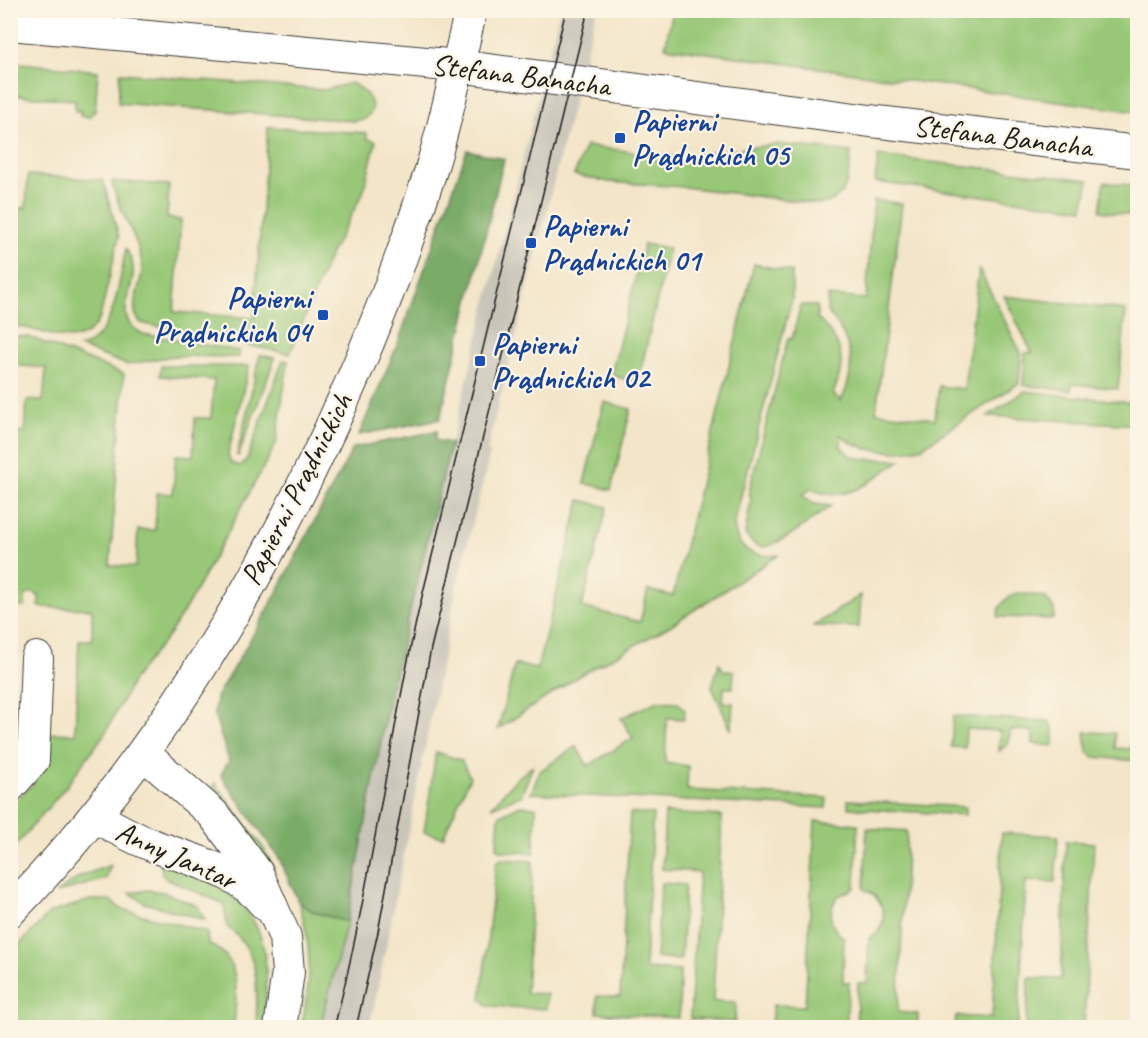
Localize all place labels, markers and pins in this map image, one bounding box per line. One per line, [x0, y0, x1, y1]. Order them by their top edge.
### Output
place label: Papierni Prądnickich 05 [632, 102, 792, 174]
marker: Papierni Prądnickich 05 [613, 131, 627, 145]
place label: Papierni Prądnickich 01 [543, 207, 704, 279]
marker: Papierni Prądnickich 01 [524, 236, 538, 250]
place label: Papierni Prądnickich 04 [154, 279, 315, 351]
marker: Papierni Prądnickich 04 [316, 308, 330, 322]
place label: Papierni Prądnickich 02 [492, 325, 652, 397]
marker: Papierni Prądnickich 02 [473, 354, 487, 368]

